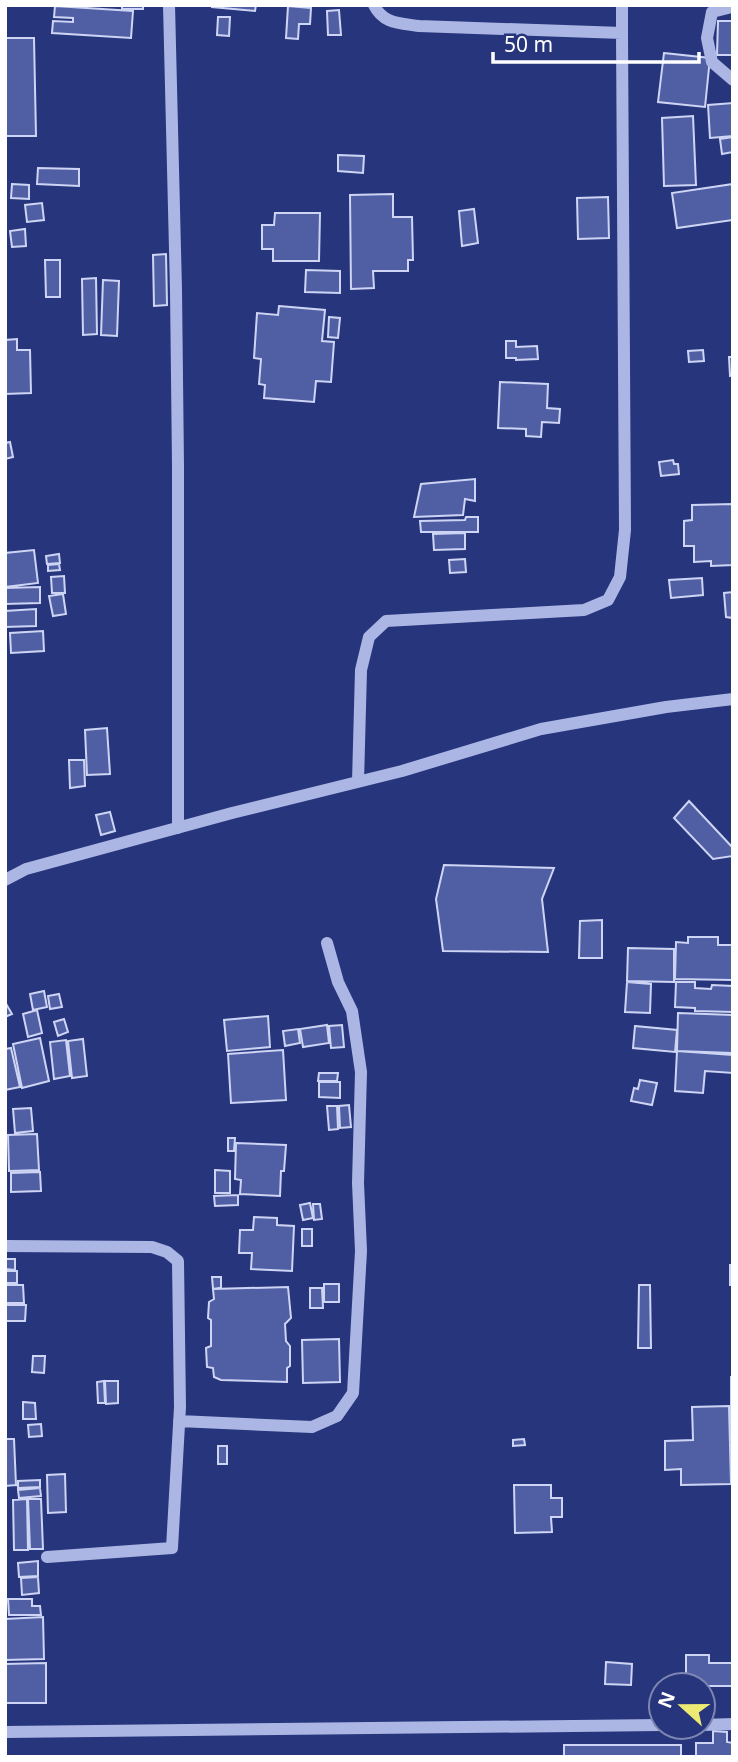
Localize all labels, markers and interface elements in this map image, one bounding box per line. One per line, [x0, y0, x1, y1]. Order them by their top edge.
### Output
scale bar [493, 21, 700, 65]
text: 50 m [504, 30, 553, 58]
north arrow [647, 1671, 717, 1741]
text: N [651, 1688, 681, 1712]

